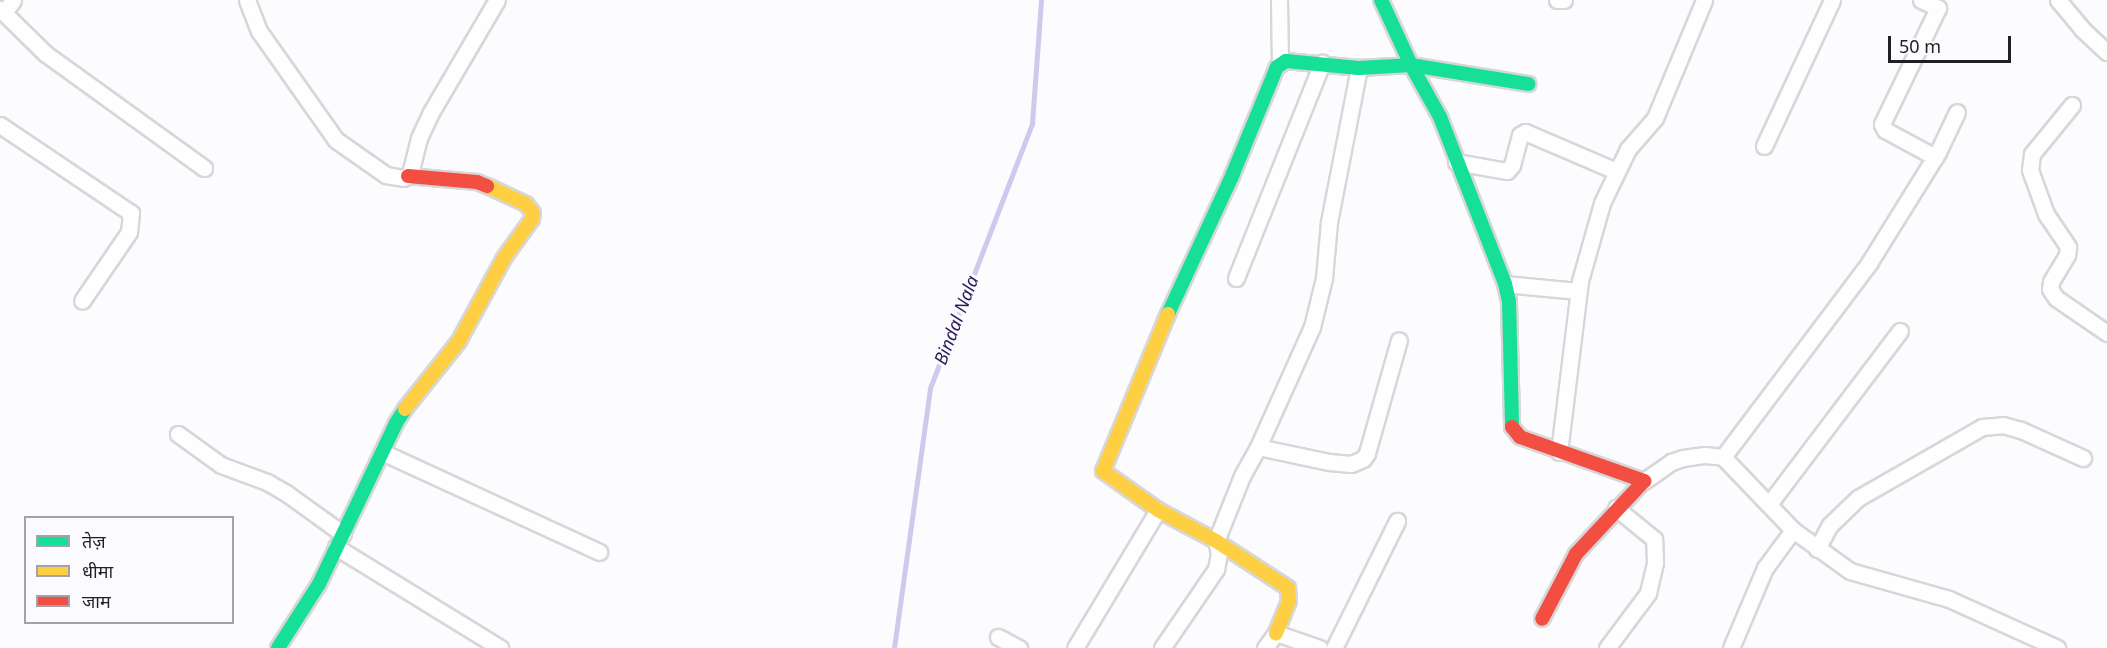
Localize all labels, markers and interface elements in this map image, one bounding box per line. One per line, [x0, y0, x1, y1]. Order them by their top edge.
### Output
scale bar [1891, 24, 2014, 62]
text: 50 m [1899, 34, 1941, 58]
water label: Bindal Nala [929, 272, 983, 368]
legend [24, 516, 234, 624]
text: तेज़ [82, 529, 106, 553]
text: धीमा [82, 559, 113, 583]
text: जाम [82, 589, 111, 613]

